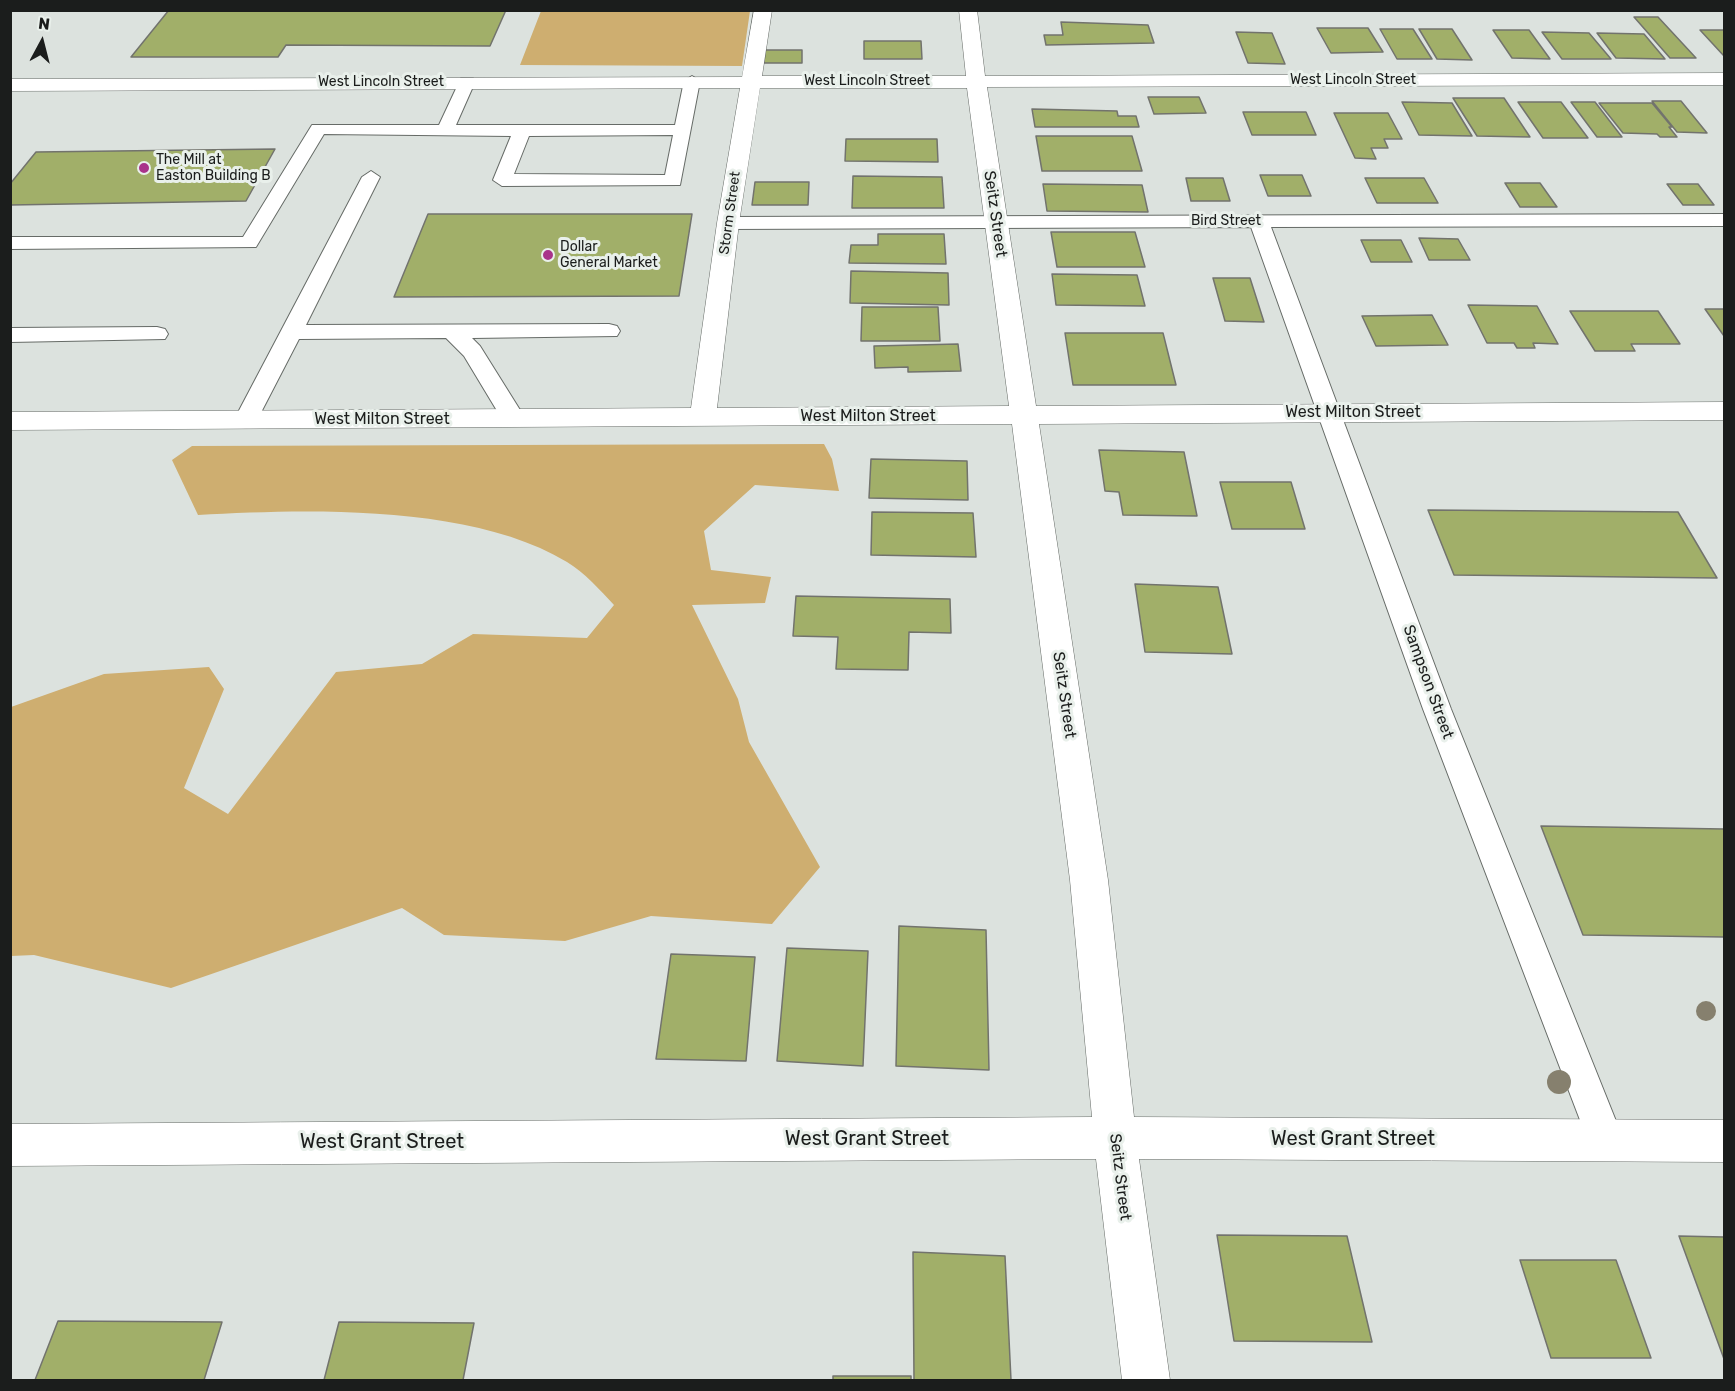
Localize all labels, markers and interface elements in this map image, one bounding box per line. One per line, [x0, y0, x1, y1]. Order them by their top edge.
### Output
north arrow [12, 12, 72, 72]
text: N [37, 14, 51, 34]
street label: West Lincoln Street [1290, 72, 1416, 88]
street label: West Lincoln Street [804, 73, 930, 89]
street label: West Lincoln Street [318, 74, 444, 90]
place label: The Mill at Easton Building B [156, 152, 271, 184]
marker: The Mill at Easton Building B [137, 161, 151, 175]
street label: Seitz Street [979, 169, 1011, 259]
street label: Storm Street [716, 170, 744, 256]
street label: Bird Street [1191, 213, 1261, 229]
place label: Dollar General Market [560, 239, 658, 272]
marker: Dollar General Market [541, 248, 555, 262]
street label: West Milton Street [1285, 402, 1421, 422]
street label: West Milton Street [800, 406, 936, 426]
street label: West Milton Street [314, 409, 450, 429]
street label: Sampson Street [1398, 622, 1458, 742]
street label: Seitz Street [1048, 650, 1080, 740]
street label: West Grant Street [785, 1127, 949, 1151]
street label: West Grant Street [1271, 1127, 1435, 1151]
street label: West Grant Street [300, 1130, 464, 1154]
street label: Seitz Street [1105, 1132, 1135, 1222]

